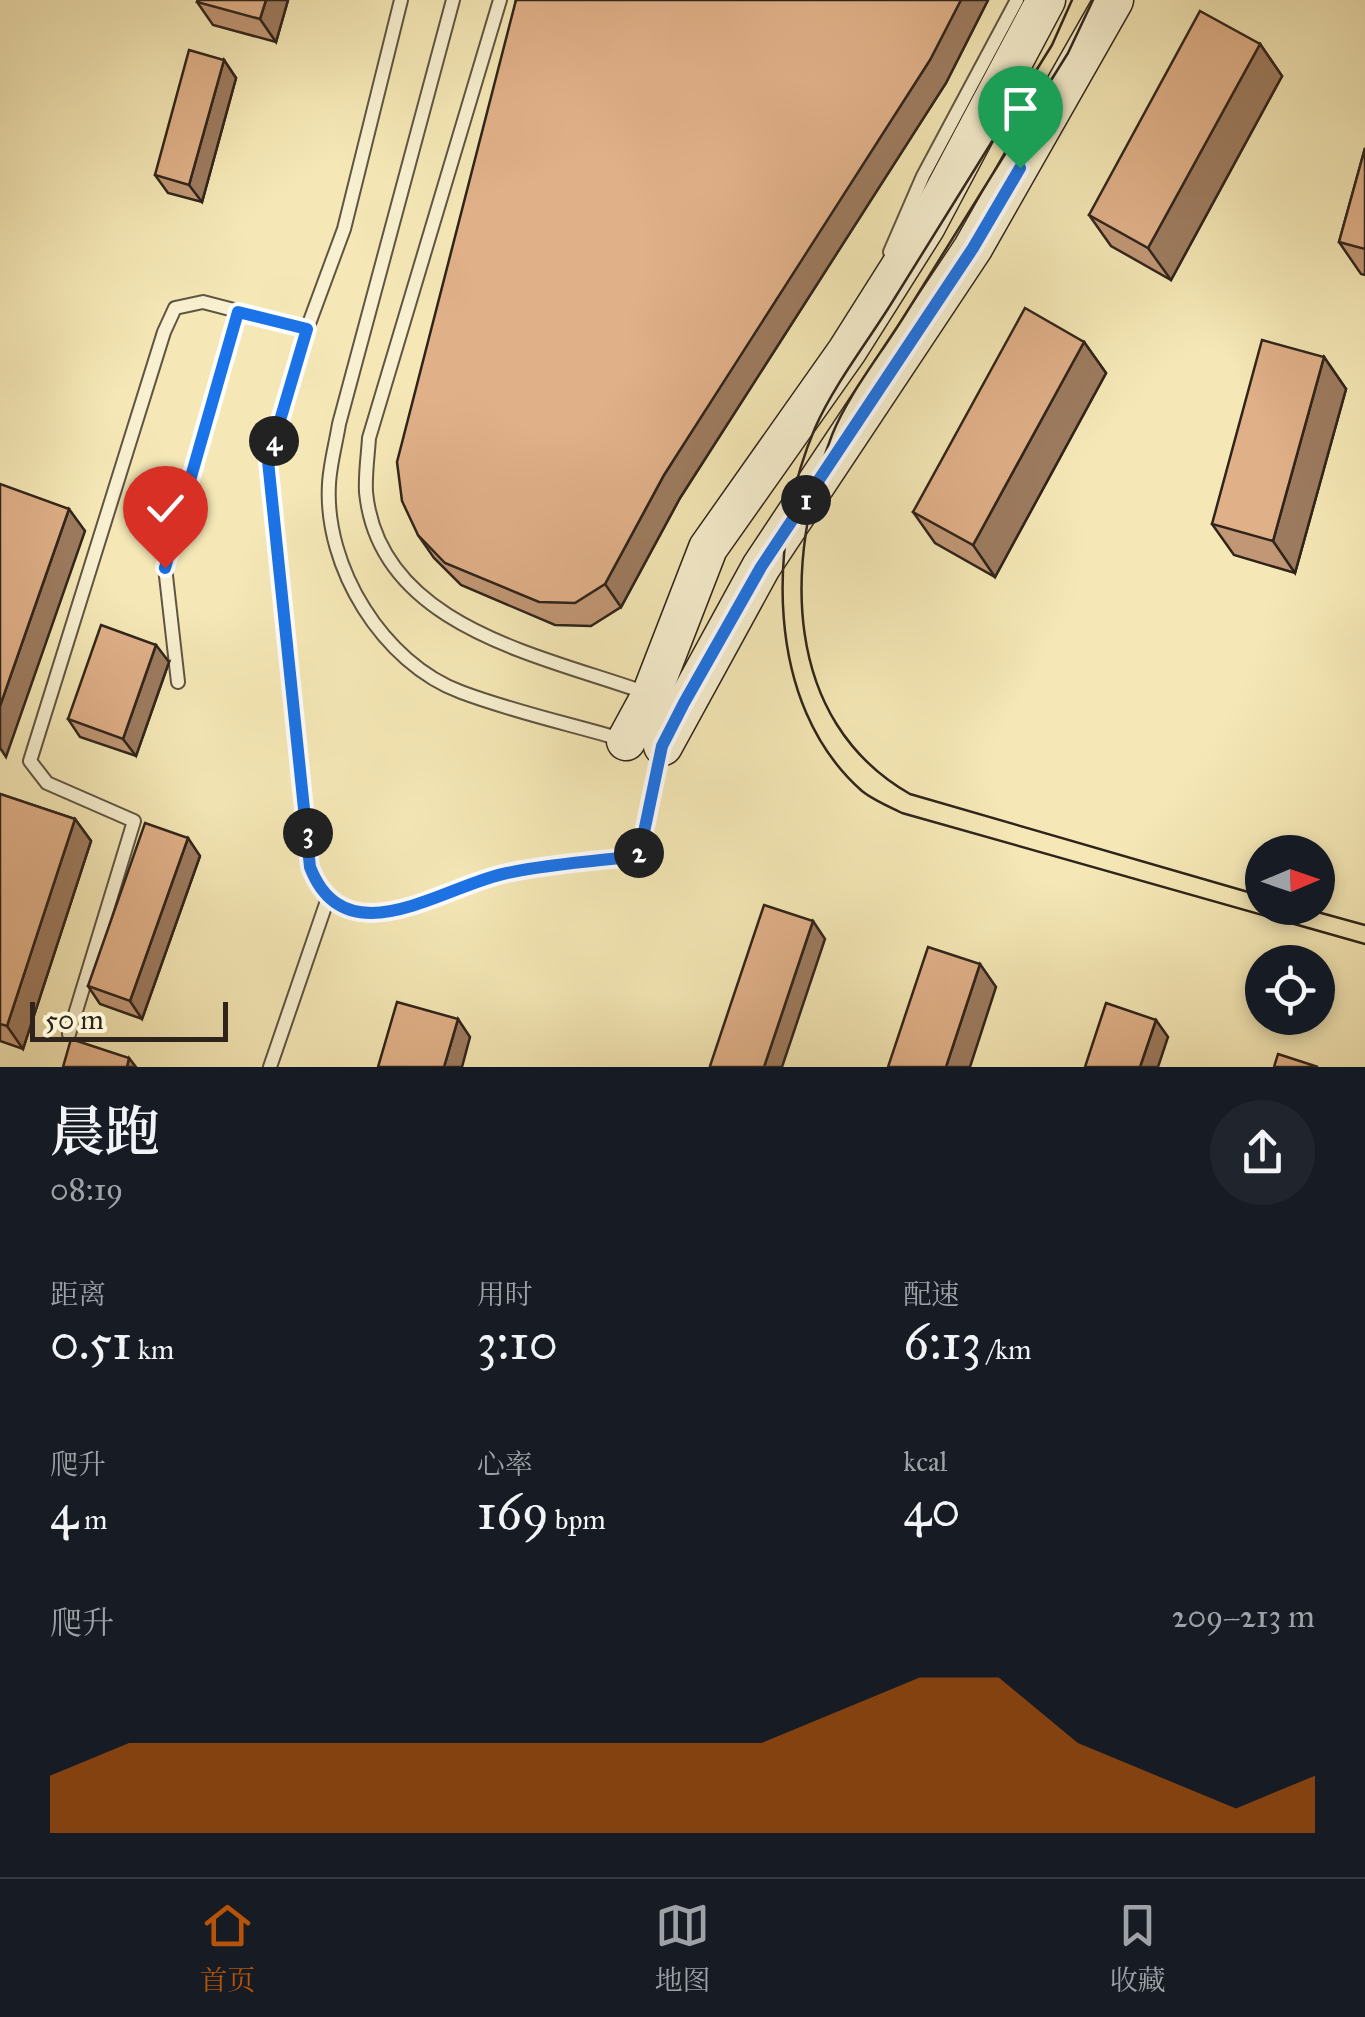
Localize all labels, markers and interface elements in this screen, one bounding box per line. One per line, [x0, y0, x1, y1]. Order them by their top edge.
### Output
pin [978, 66, 1063, 169]
icon: arrive [993, 81, 1048, 136]
pin: 4 [249, 416, 299, 466]
text: 4 [266, 423, 282, 458]
pin [123, 466, 208, 569]
pin: 1 [781, 475, 831, 525]
icon: check [138, 481, 193, 536]
text: 1 [800, 482, 812, 517]
pin: 3 [283, 808, 333, 858]
text: 3 [302, 815, 314, 850]
pin: 2 [614, 828, 664, 878]
text: 2 [632, 835, 646, 870]
north arrow [1245, 835, 1335, 925]
map controls [1245, 835, 1335, 1035]
button: locate [1245, 945, 1335, 1035]
scale bar [30, 997, 228, 1042]
text: 50 m [45, 1002, 104, 1037]
text: 晨跑 [50, 1099, 160, 1166]
button: share [1210, 1100, 1315, 1205]
text: 08:19 [50, 1170, 123, 1209]
text: 距离 [50, 1277, 106, 1312]
text: 用时 [477, 1277, 533, 1312]
text: 配速 [903, 1277, 959, 1312]
text: 0.51 [50, 1312, 132, 1373]
text: 3:10 [477, 1312, 558, 1373]
text: 6:13 [903, 1312, 981, 1373]
text: km [132, 1332, 174, 1367]
text: /km [981, 1332, 1031, 1367]
text: kcal [903, 1444, 947, 1479]
text: 爬升 [50, 1447, 106, 1482]
text: 心率 [477, 1447, 533, 1482]
text: 40 [903, 1479, 960, 1540]
text: 4 [50, 1482, 78, 1543]
text: 169 [477, 1482, 549, 1543]
text: m [78, 1502, 107, 1537]
text: bpm [549, 1502, 606, 1537]
text: 209–213 m [1172, 1597, 1315, 1636]
text: 爬升 [50, 1604, 114, 1643]
tab: 首页 [199, 1898, 256, 1998]
tab: 地图 [654, 1898, 711, 1998]
tab: 收藏 [1109, 1898, 1166, 1998]

